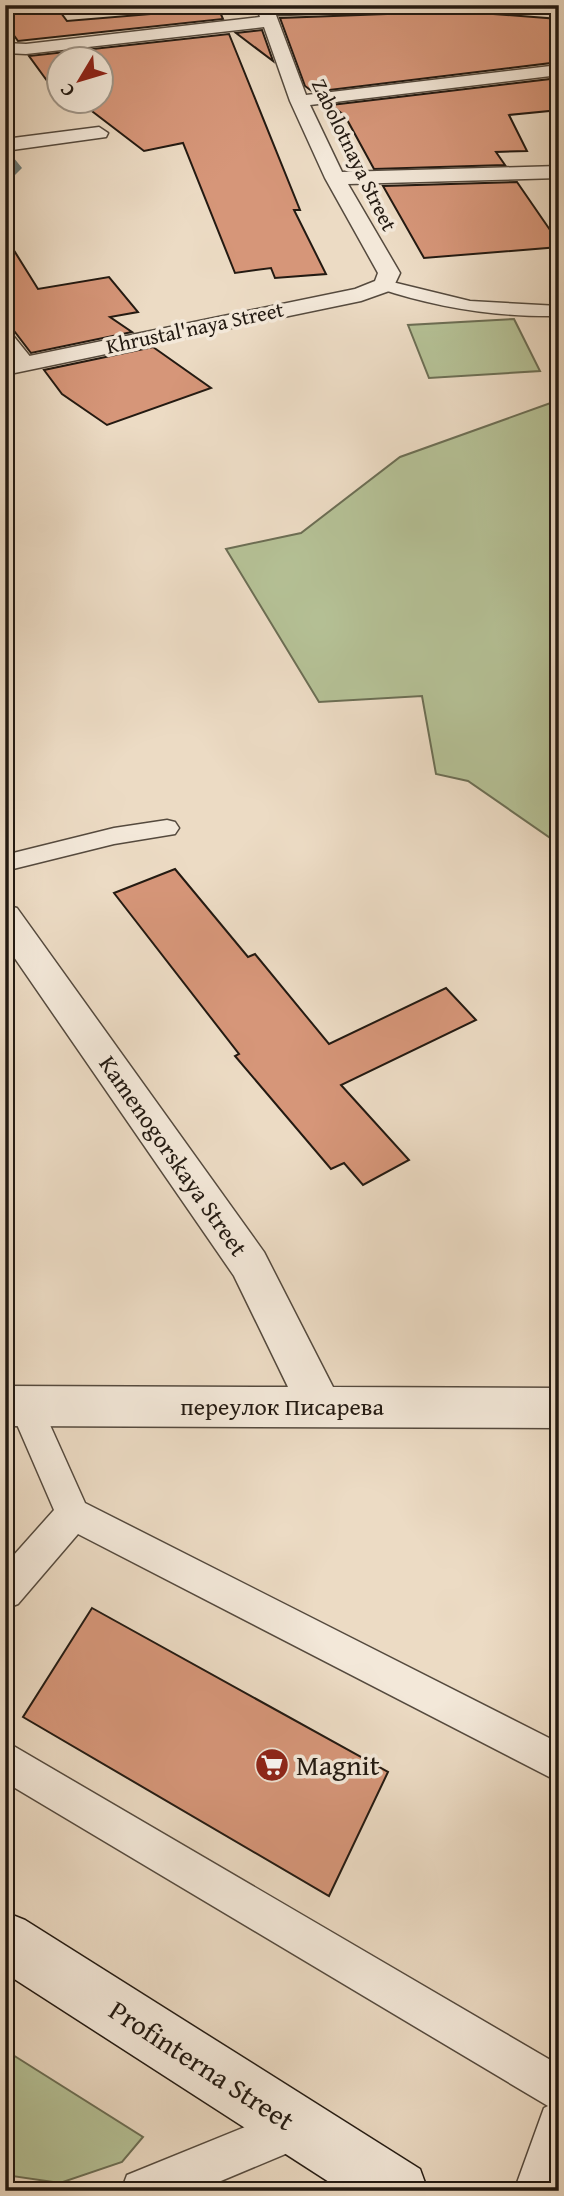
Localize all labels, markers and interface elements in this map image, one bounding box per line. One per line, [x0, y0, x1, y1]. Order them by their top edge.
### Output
north arrow [46, 46, 116, 116]
street label: Zabolotnaya Street [304, 73, 405, 237]
text: С [52, 77, 81, 103]
street label: Khrustal'naya Street [103, 293, 287, 361]
street label: Kamenogorskaya Street [91, 1048, 256, 1264]
street label: переулок Писарева [180, 1389, 384, 1424]
place label: Magnit [296, 1744, 380, 1785]
supermarket icon: Magnit [253, 1746, 291, 1784]
street label: Profinterna Street [102, 1989, 303, 2140]

